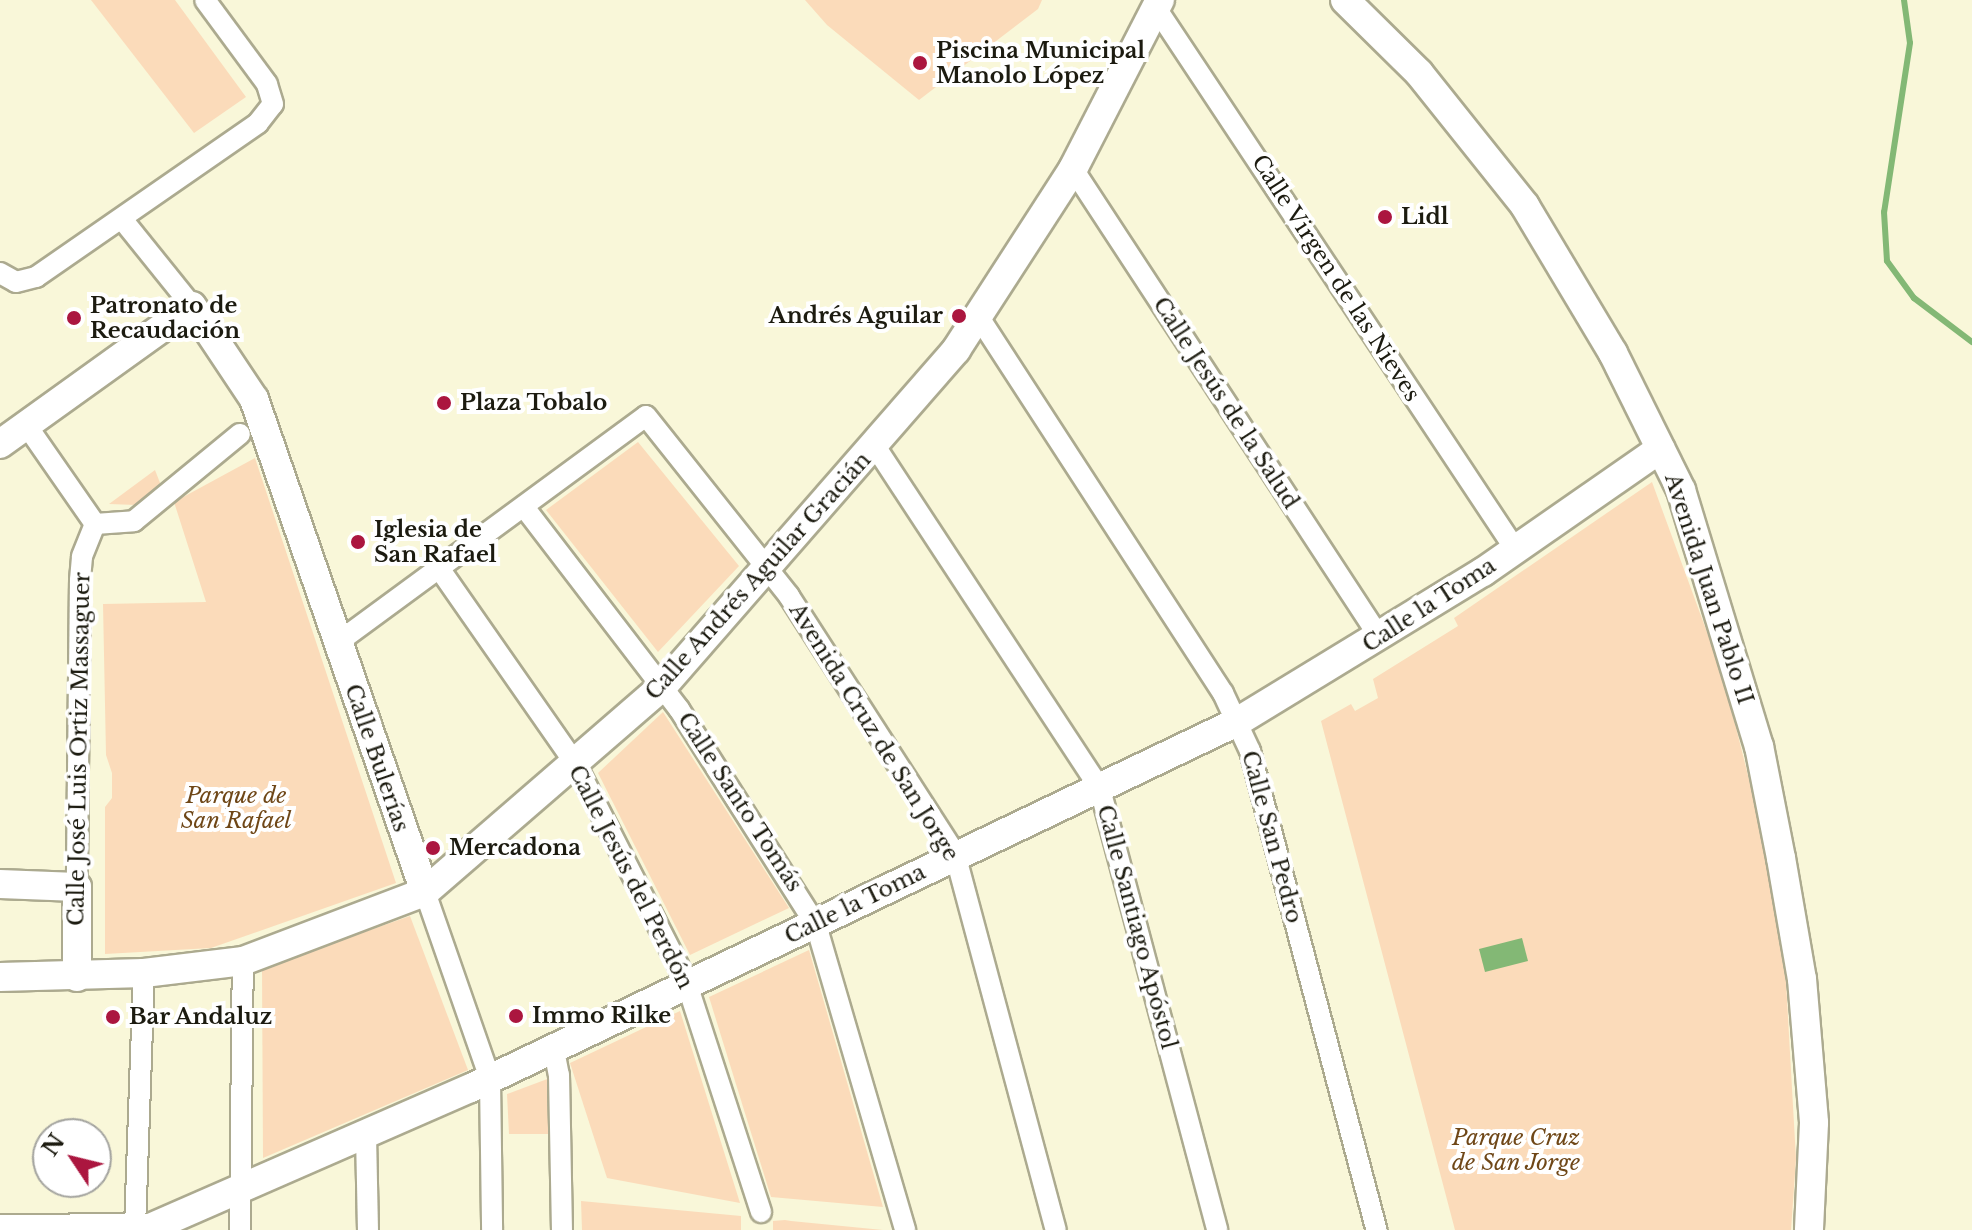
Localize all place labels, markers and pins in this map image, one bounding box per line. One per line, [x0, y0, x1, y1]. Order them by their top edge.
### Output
place label: Piscina Municipal Manolo López [936, 37, 1145, 88]
marker: Piscina Municipal Manolo López [911, 54, 929, 72]
place label: Lidl [1401, 204, 1449, 230]
marker: Lidl [1376, 208, 1394, 226]
place label: Patronato de Recaudación [90, 292, 240, 344]
place label: Andrés Aguilar [768, 303, 943, 329]
marker: Andrés Aguilar [950, 307, 968, 325]
marker: Patronato de Recaudación [65, 309, 83, 327]
place label: Plaza Tobalo [460, 390, 608, 416]
marker: Plaza Tobalo [435, 394, 453, 412]
place label: Iglesia de San Rafael [374, 516, 497, 568]
marker: Iglesia de San Rafael [349, 533, 367, 551]
place label: Mercadona [449, 835, 581, 861]
marker: Mercadona [424, 839, 442, 857]
place label: Immo Rilke [532, 1003, 671, 1029]
place label: Bar Andaluz [129, 1004, 274, 1030]
marker: Immo Rilke [507, 1007, 525, 1025]
marker: Bar Andaluz [104, 1008, 122, 1026]

